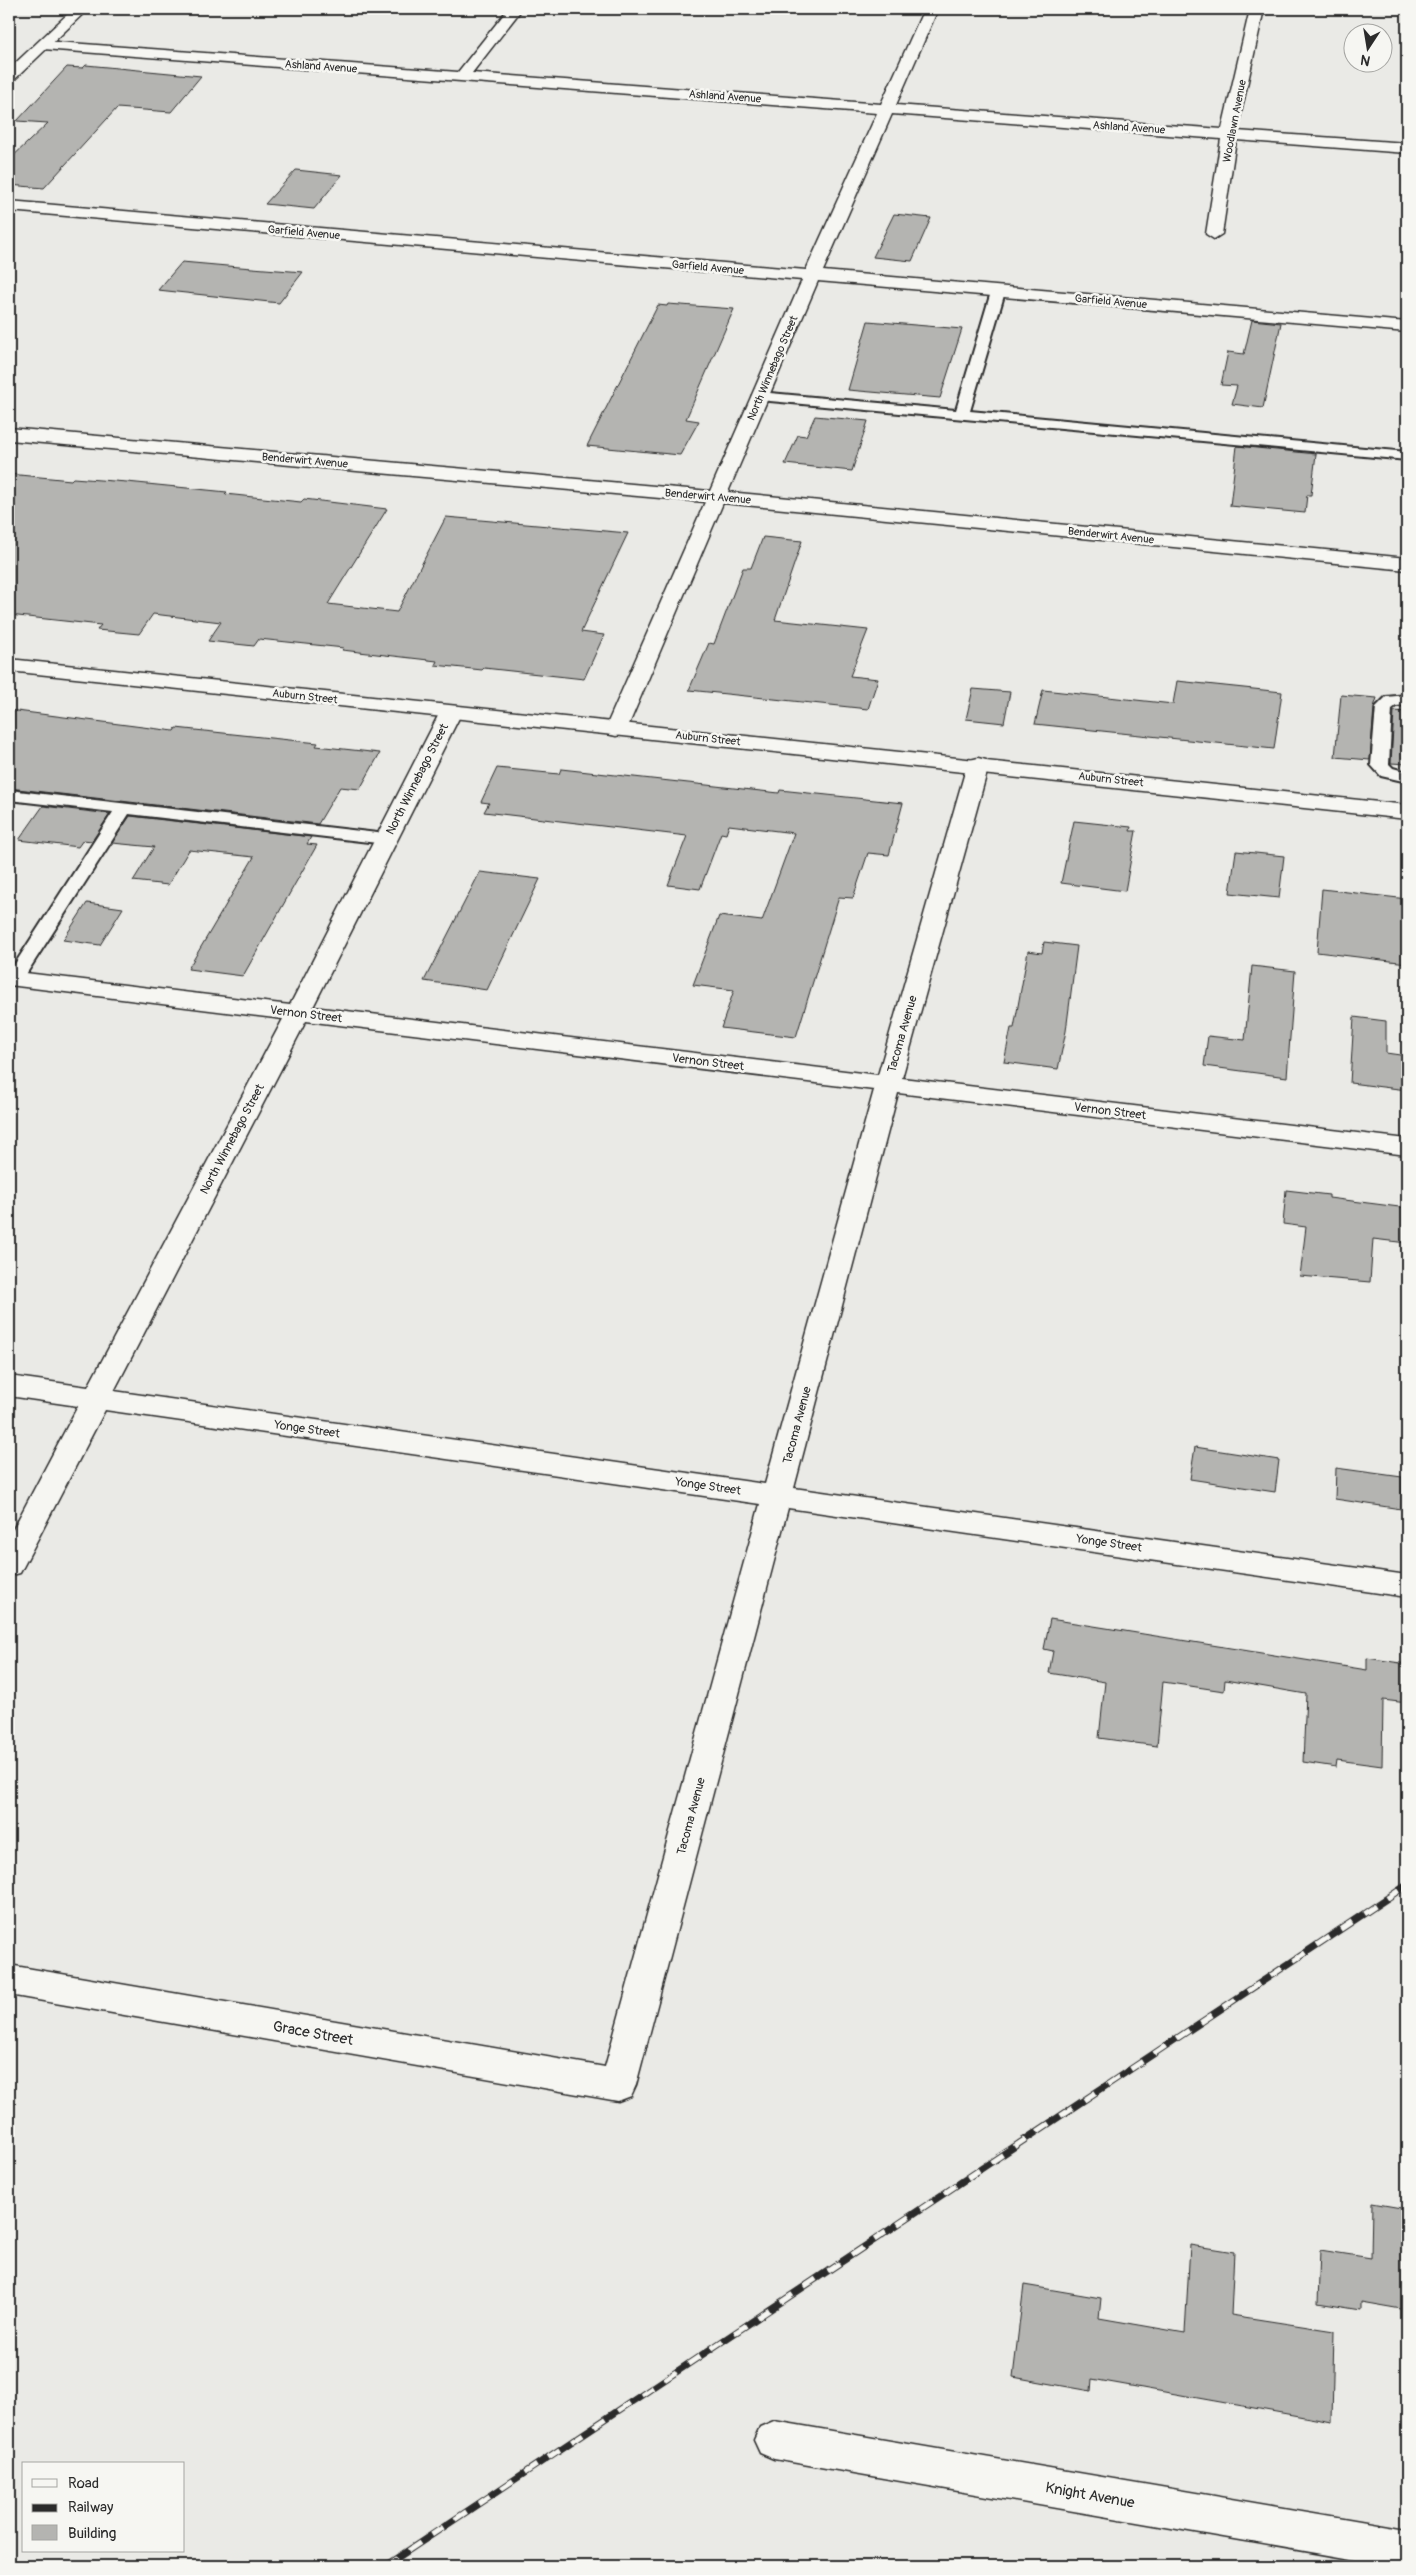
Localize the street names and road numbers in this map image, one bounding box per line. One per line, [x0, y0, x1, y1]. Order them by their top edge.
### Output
street label: Ashland Avenue [284, 57, 358, 76]
street label: Woodlawn Avenue [1220, 78, 1249, 164]
street label: Ashland Avenue [688, 87, 762, 106]
street label: Ashland Avenue [1092, 118, 1166, 137]
street label: Garfield Avenue [267, 223, 341, 242]
street label: Garfield Avenue [671, 258, 745, 277]
street label: Garfield Avenue [1074, 292, 1148, 311]
street label: North Winnebago Street [744, 313, 801, 423]
street label: Benderwirt Avenue [261, 450, 349, 471]
street label: Benderwirt Avenue [664, 486, 752, 507]
street label: Benderwirt Avenue [1067, 525, 1155, 547]
street label: Auburn Street [272, 687, 339, 706]
street label: North Winnebago Street [383, 721, 452, 837]
street label: Auburn Street [675, 729, 742, 748]
street label: Auburn Street [1078, 770, 1145, 789]
street label: Tacoma Avenue [884, 994, 921, 1074]
street label: Vernon Street [269, 1003, 343, 1026]
street label: Vernon Street [671, 1051, 745, 1074]
street label: North Winnebago Street [197, 1081, 268, 1197]
street label: Vernon Street [1073, 1100, 1147, 1123]
street label: Tacoma Avenue [780, 1385, 815, 1465]
street label: Yonge Street [272, 1417, 341, 1442]
street label: Yonge Street [673, 1474, 742, 1499]
street label: Yonge Street [1074, 1531, 1143, 1556]
street label: Tacoma Avenue [674, 1776, 709, 1856]
street label: Grace Street [271, 2017, 355, 2050]
street label: Knight Avenue [1044, 2478, 1137, 2513]

